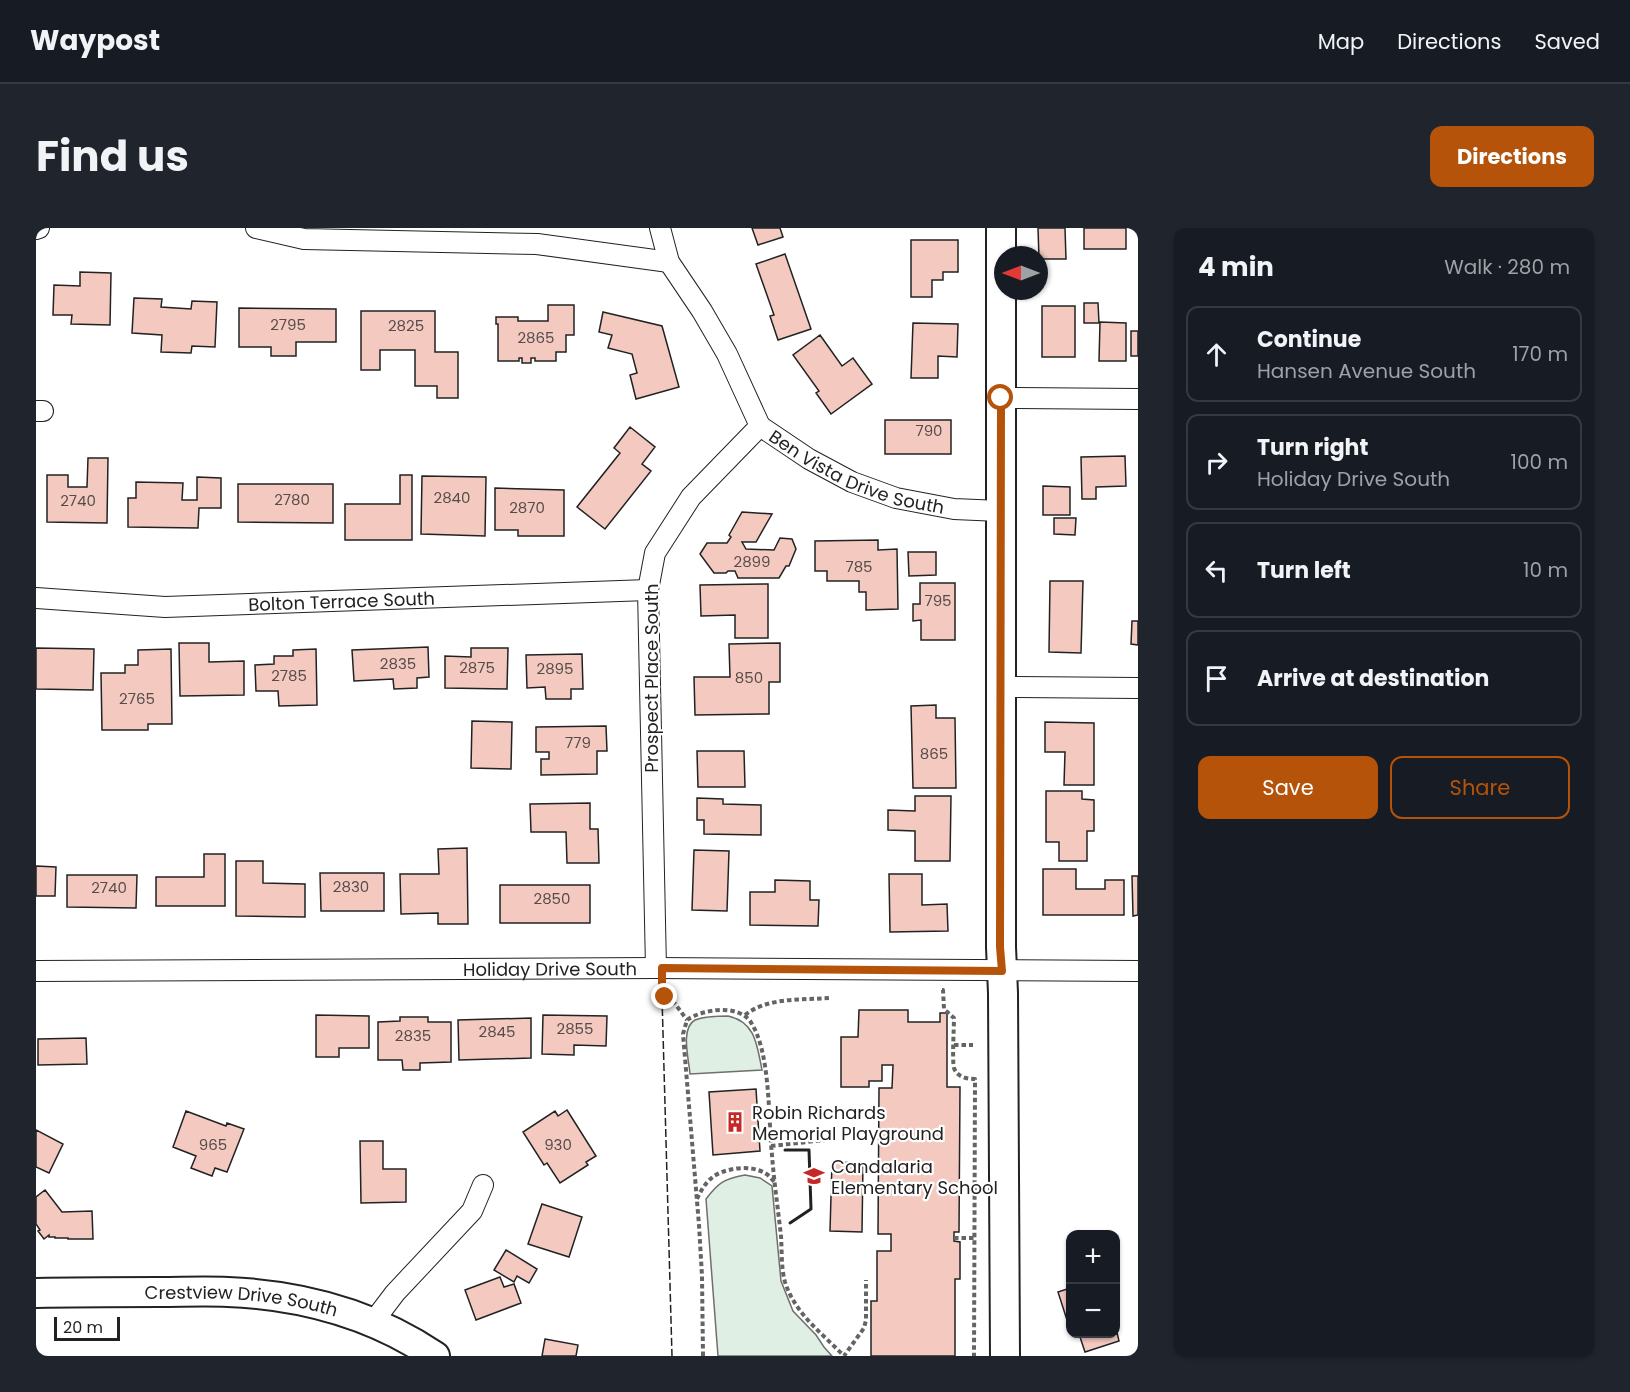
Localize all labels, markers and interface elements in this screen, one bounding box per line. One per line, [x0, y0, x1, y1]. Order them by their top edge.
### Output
text: Waypost [30, 21, 160, 60]
text: Map [1318, 27, 1364, 56]
text: Directions [1397, 27, 1501, 56]
text: Saved [1534, 27, 1600, 56]
button: Directions [1430, 126, 1594, 187]
text: Find us [36, 127, 189, 186]
north arrow [994, 246, 1048, 300]
text: 4 min [1198, 249, 1274, 285]
text: Walk · 280 m [1444, 253, 1570, 281]
house number: 2795 [270, 314, 306, 335]
house number: 2825 [388, 315, 424, 336]
text: Continue [1257, 324, 1361, 355]
house number: 2865 [517, 327, 555, 348]
icon: ahead [1200, 338, 1233, 371]
text: 170 m [1512, 340, 1568, 368]
text: Hansen Avenue South [1257, 357, 1476, 385]
route start [987, 384, 1013, 410]
house number: 790 [915, 420, 943, 441]
street label: Ben Vista Drive South [765, 423, 947, 519]
text: Turn right [1257, 432, 1368, 463]
icon: right [1200, 446, 1233, 479]
text: 100 m [1511, 448, 1568, 476]
text: Holiday Drive South [1257, 465, 1450, 493]
house number: 2840 [434, 487, 470, 508]
house number: 2780 [274, 489, 310, 510]
house number: 2740 [60, 490, 96, 511]
house number: 2870 [509, 497, 545, 518]
house number: 2899 [734, 551, 771, 572]
icon: left [1200, 554, 1233, 587]
text: Turn left [1257, 555, 1351, 586]
house number: 785 [845, 556, 873, 577]
text: 10 m [1523, 556, 1568, 584]
street label: Prospect Place South [639, 583, 664, 773]
street label: Bolton Terrace South [248, 585, 435, 617]
house number: 795 [924, 590, 952, 611]
house number: 2835 [380, 653, 416, 674]
house number: 2875 [459, 657, 495, 678]
house number: 2895 [537, 658, 573, 679]
icon: arrive [1200, 662, 1233, 695]
text: Arrive at destination [1257, 663, 1489, 694]
house number: 2785 [271, 665, 307, 686]
house number: 850 [735, 667, 763, 688]
house number: 2765 [119, 688, 155, 709]
house number: 779 [565, 732, 591, 753]
house number: 865 [920, 743, 948, 764]
button: Save [1198, 756, 1378, 819]
button: Share [1390, 756, 1570, 819]
house number: 2830 [333, 876, 369, 897]
house number: 2740 [91, 877, 127, 898]
house number: 2850 [534, 888, 570, 909]
street label: Holiday Drive South [463, 956, 637, 981]
route end [651, 983, 677, 1009]
house number: 2855 [557, 1018, 593, 1039]
house number: 2845 [479, 1021, 515, 1042]
house number: 2835 [395, 1025, 431, 1046]
place label: Robin Richards Memorial Playground [752, 1100, 944, 1146]
building icon: Robin Richards Memorial Playground [723, 1110, 747, 1134]
house number: 965 [199, 1134, 227, 1155]
house number: 930 [544, 1134, 572, 1155]
place label: Candalaria Elementary School [831, 1154, 998, 1200]
school or university icon: Candalaria Elementary School [802, 1164, 826, 1188]
map controls [1066, 1230, 1120, 1338]
button: + [1066, 1230, 1120, 1284]
street label: Crestview Drive South [145, 1279, 341, 1322]
button: − [1066, 1284, 1120, 1338]
scale bar [54, 1314, 120, 1342]
text: 20 m [63, 1316, 103, 1339]

